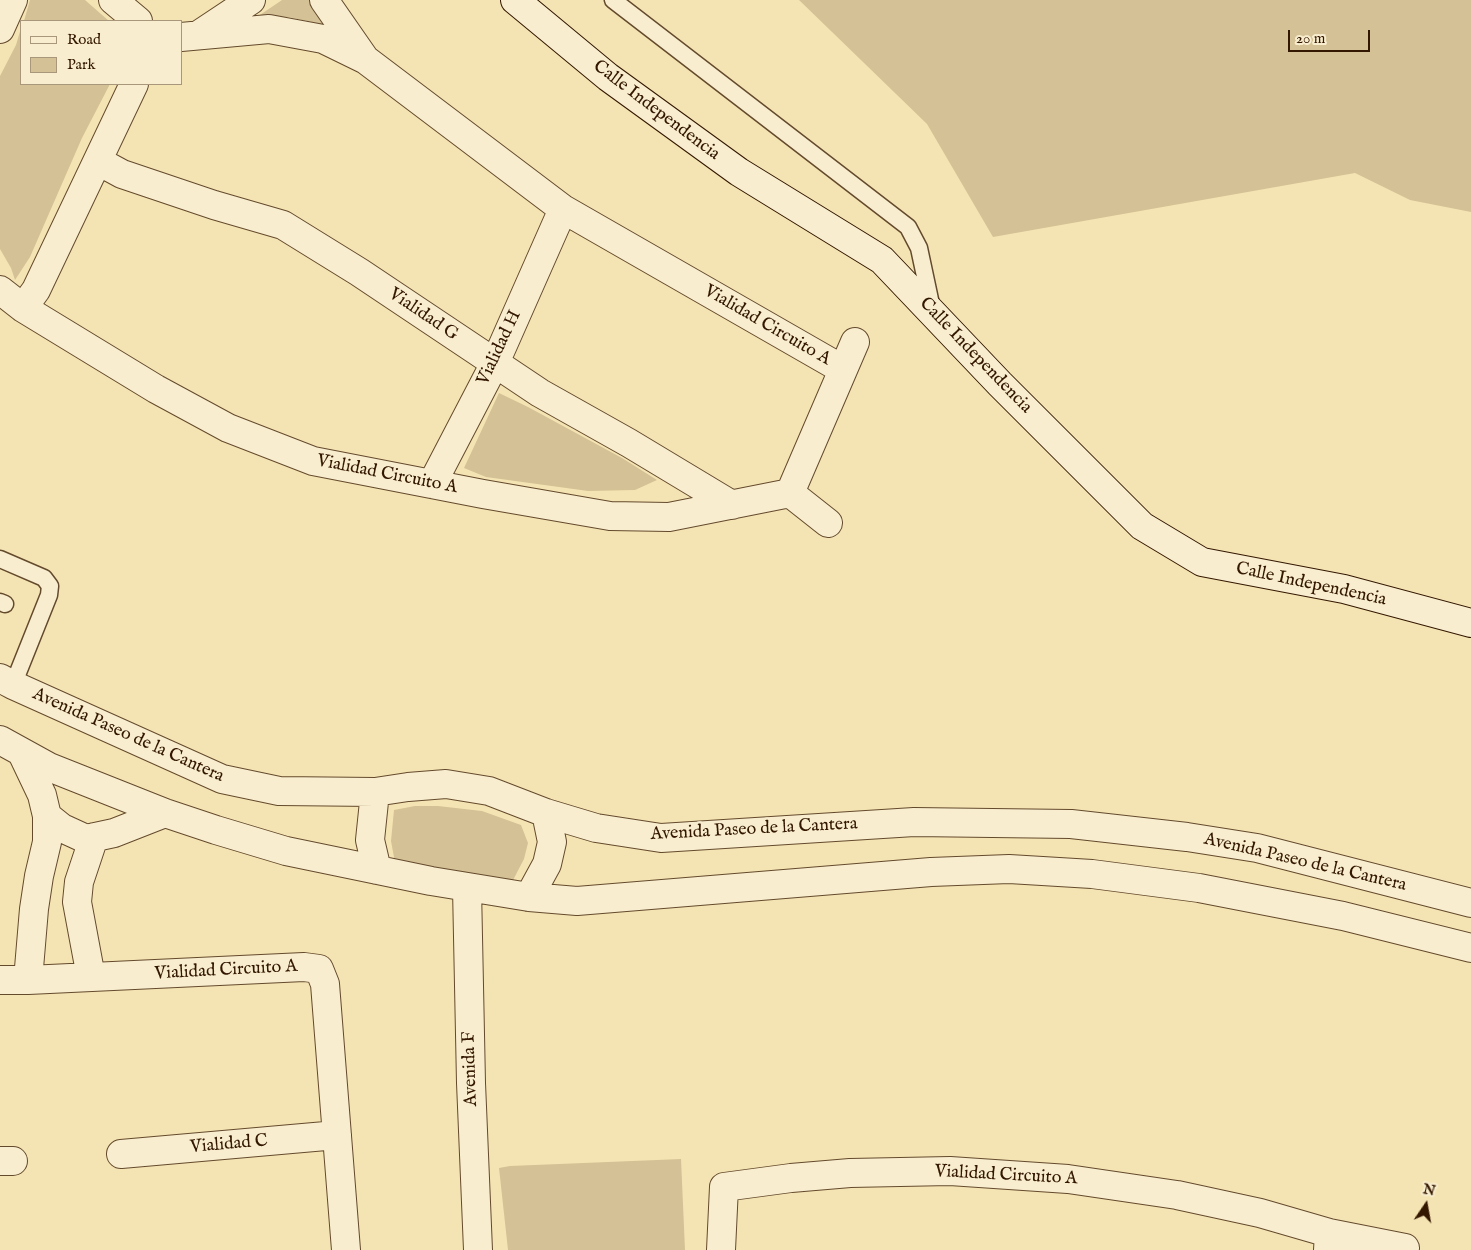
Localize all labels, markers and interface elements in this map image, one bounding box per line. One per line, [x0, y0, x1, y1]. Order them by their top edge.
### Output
legend [20, 20, 182, 85]
scale bar [1291, 20, 1374, 52]
text: 20 m [1296, 29, 1325, 48]
text: Road [67, 30, 101, 49]
text: Park [67, 55, 96, 74]
street label: Calle Independencia [588, 56, 724, 166]
street label: Vialidad Circuito A [700, 281, 834, 371]
street label: Vialidad G [384, 284, 462, 346]
street label: Calle Independencia [914, 293, 1036, 419]
street label: Vialidad H [473, 307, 527, 389]
street label: Vialidad Circuito A [315, 451, 459, 499]
street label: Calle Independencia [1234, 559, 1388, 611]
street label: Avenida Paseo de la Cantera [29, 684, 227, 788]
street label: Avenida Paseo de la Cantera [650, 814, 858, 846]
street label: Avenida Paseo de la Cantera [1202, 829, 1408, 897]
street label: Vialidad Circuito A [154, 956, 298, 986]
street label: Avenida F [459, 1031, 483, 1107]
street label: Vialidad C [189, 1131, 269, 1159]
street label: Vialidad Circuito A [934, 1161, 1078, 1191]
north arrow [1401, 1180, 1451, 1230]
text: N [1421, 1180, 1437, 1200]

